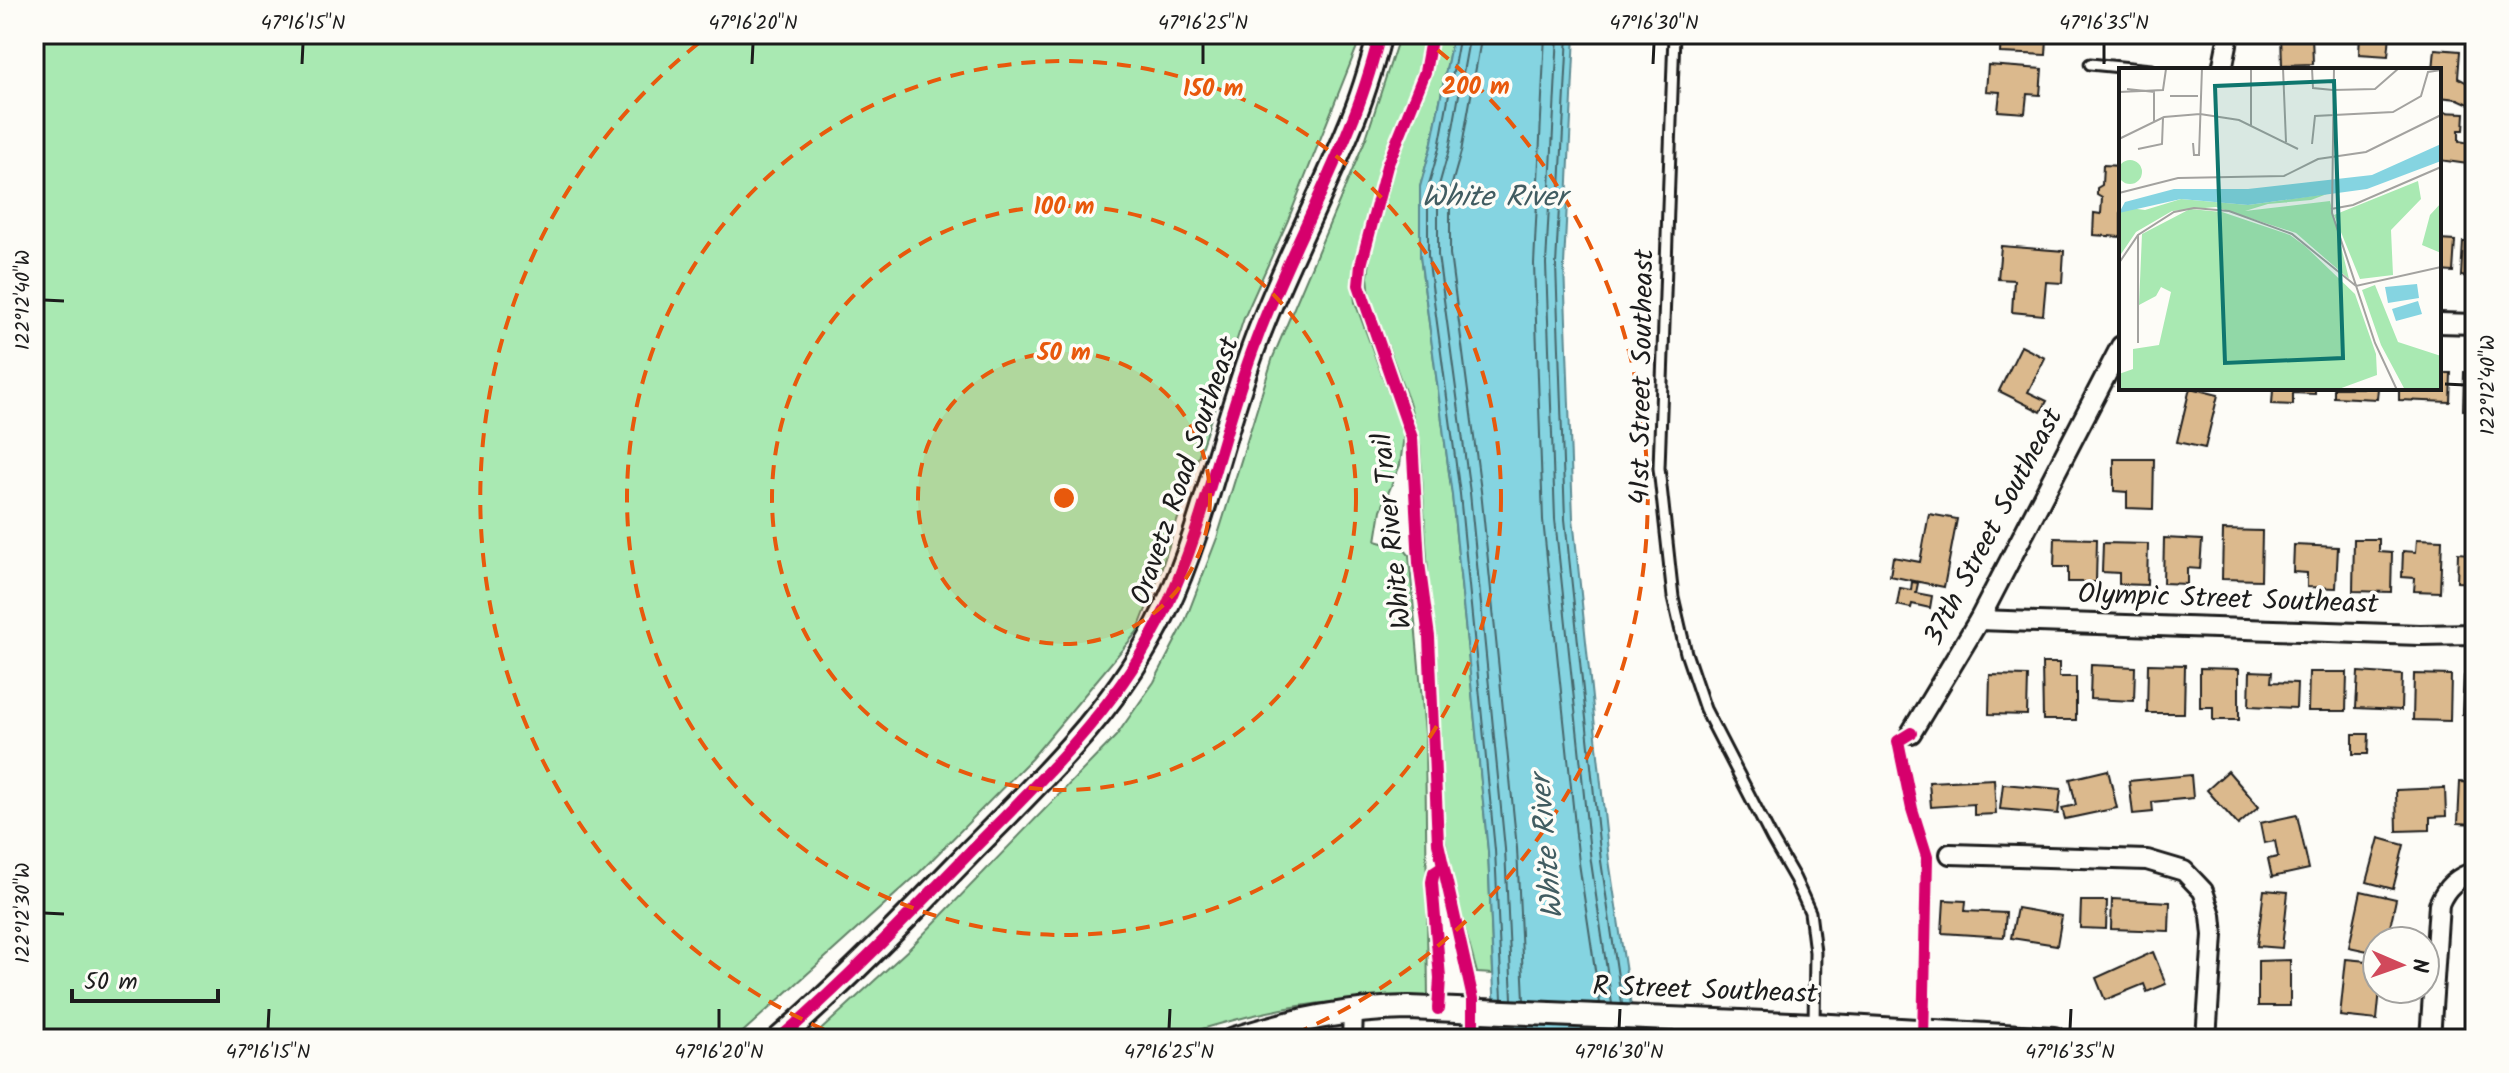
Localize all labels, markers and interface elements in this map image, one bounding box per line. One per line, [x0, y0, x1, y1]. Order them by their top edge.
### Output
text: 47°16'15"N [261, 8, 345, 40]
text: 47°16'20"N [708, 8, 798, 40]
text: 47°16'25"N [1158, 8, 1248, 40]
text: 47°16'30"N [1610, 8, 1698, 40]
text: 47°16'35"N [2059, 8, 2149, 40]
text: 200 m [1442, 68, 1510, 107]
inset map [2119, 68, 2441, 390]
text: 150 m [1183, 70, 1243, 109]
water label: White River [1422, 174, 1572, 222]
text: 100 m [1034, 188, 1094, 227]
street label: 41st Street Southeast [1618, 248, 1668, 505]
text: 122°12'40"W [8, 250, 40, 350]
street label: Oravetz Road Southeast [1119, 330, 1253, 611]
text: 50 m [1036, 334, 1091, 373]
text: 122°12'40"W [2473, 335, 2505, 435]
street label: 37th Street Southeast [1912, 399, 2076, 654]
street label: White River Trail [1360, 431, 1426, 631]
centre of rings [1050, 484, 1078, 512]
street label: Olympic Street Southeast [2077, 572, 2380, 628]
water label: White River [1517, 767, 1578, 921]
text: 122°12'30"W [8, 863, 40, 963]
north arrow [2361, 925, 2441, 1005]
scale bar [72, 953, 218, 1003]
text: N [2401, 958, 2436, 973]
text: 50 m [84, 963, 138, 1002]
street label: R Street Southeast [1592, 965, 1819, 1017]
text: 47°16'15"N [226, 1037, 310, 1069]
text: 47°16'20"N [674, 1037, 764, 1069]
text: 47°16'25"N [1124, 1037, 1214, 1069]
text: 47°16'30"N [1575, 1037, 1663, 1069]
text: 47°16'35"N [2025, 1037, 2115, 1069]

